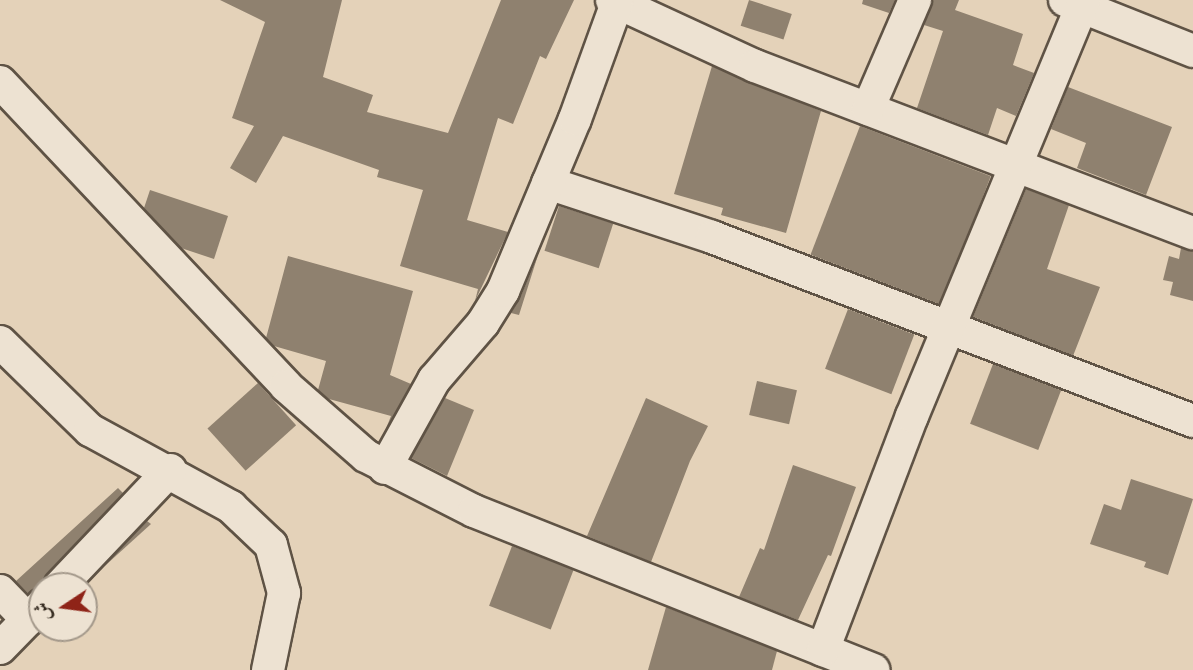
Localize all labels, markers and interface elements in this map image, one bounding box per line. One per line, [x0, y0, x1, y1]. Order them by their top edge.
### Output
north arrow [28, 572, 98, 642]
text: ش [29, 599, 59, 624]

